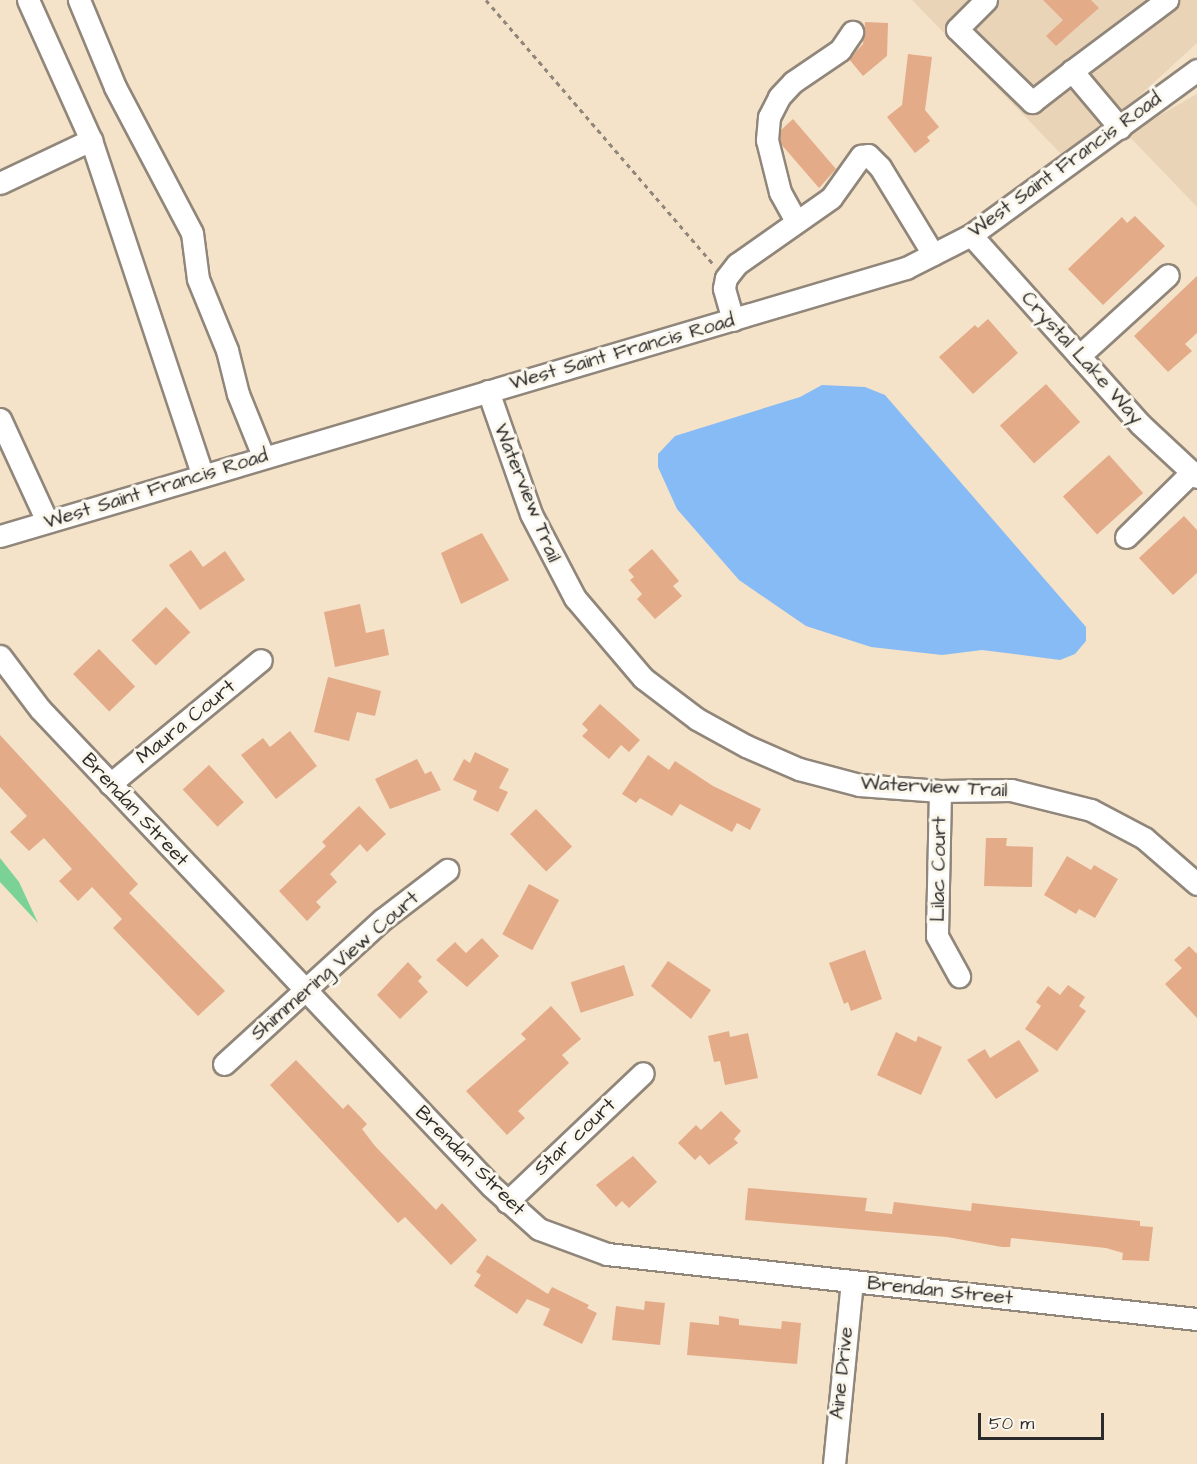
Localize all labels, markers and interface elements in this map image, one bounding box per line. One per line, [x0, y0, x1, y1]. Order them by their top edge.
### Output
street label: West Saint Francis Road [964, 87, 1166, 243]
street label: Crystal Lake Way [1016, 287, 1148, 429]
street label: West Saint Francis Road [507, 308, 737, 396]
street label: Waterview Trail [488, 420, 566, 566]
street label: West Saint Francis Road [41, 444, 271, 534]
street label: Maura Court [132, 675, 240, 769]
street label: Brendan Street [76, 748, 194, 872]
street label: Waterview Trail [860, 771, 1008, 803]
street label: Lilac Court [926, 816, 952, 922]
street label: Shimmering View Court [246, 886, 424, 1046]
street label: Star court [529, 1093, 621, 1181]
street label: Brendan Street [410, 1101, 530, 1221]
street label: Brendan Street [866, 1271, 1014, 1311]
street label: Aine Drive [825, 1326, 859, 1420]
scale bar [981, 1401, 1107, 1439]
text: 50 m [989, 1411, 1034, 1436]

